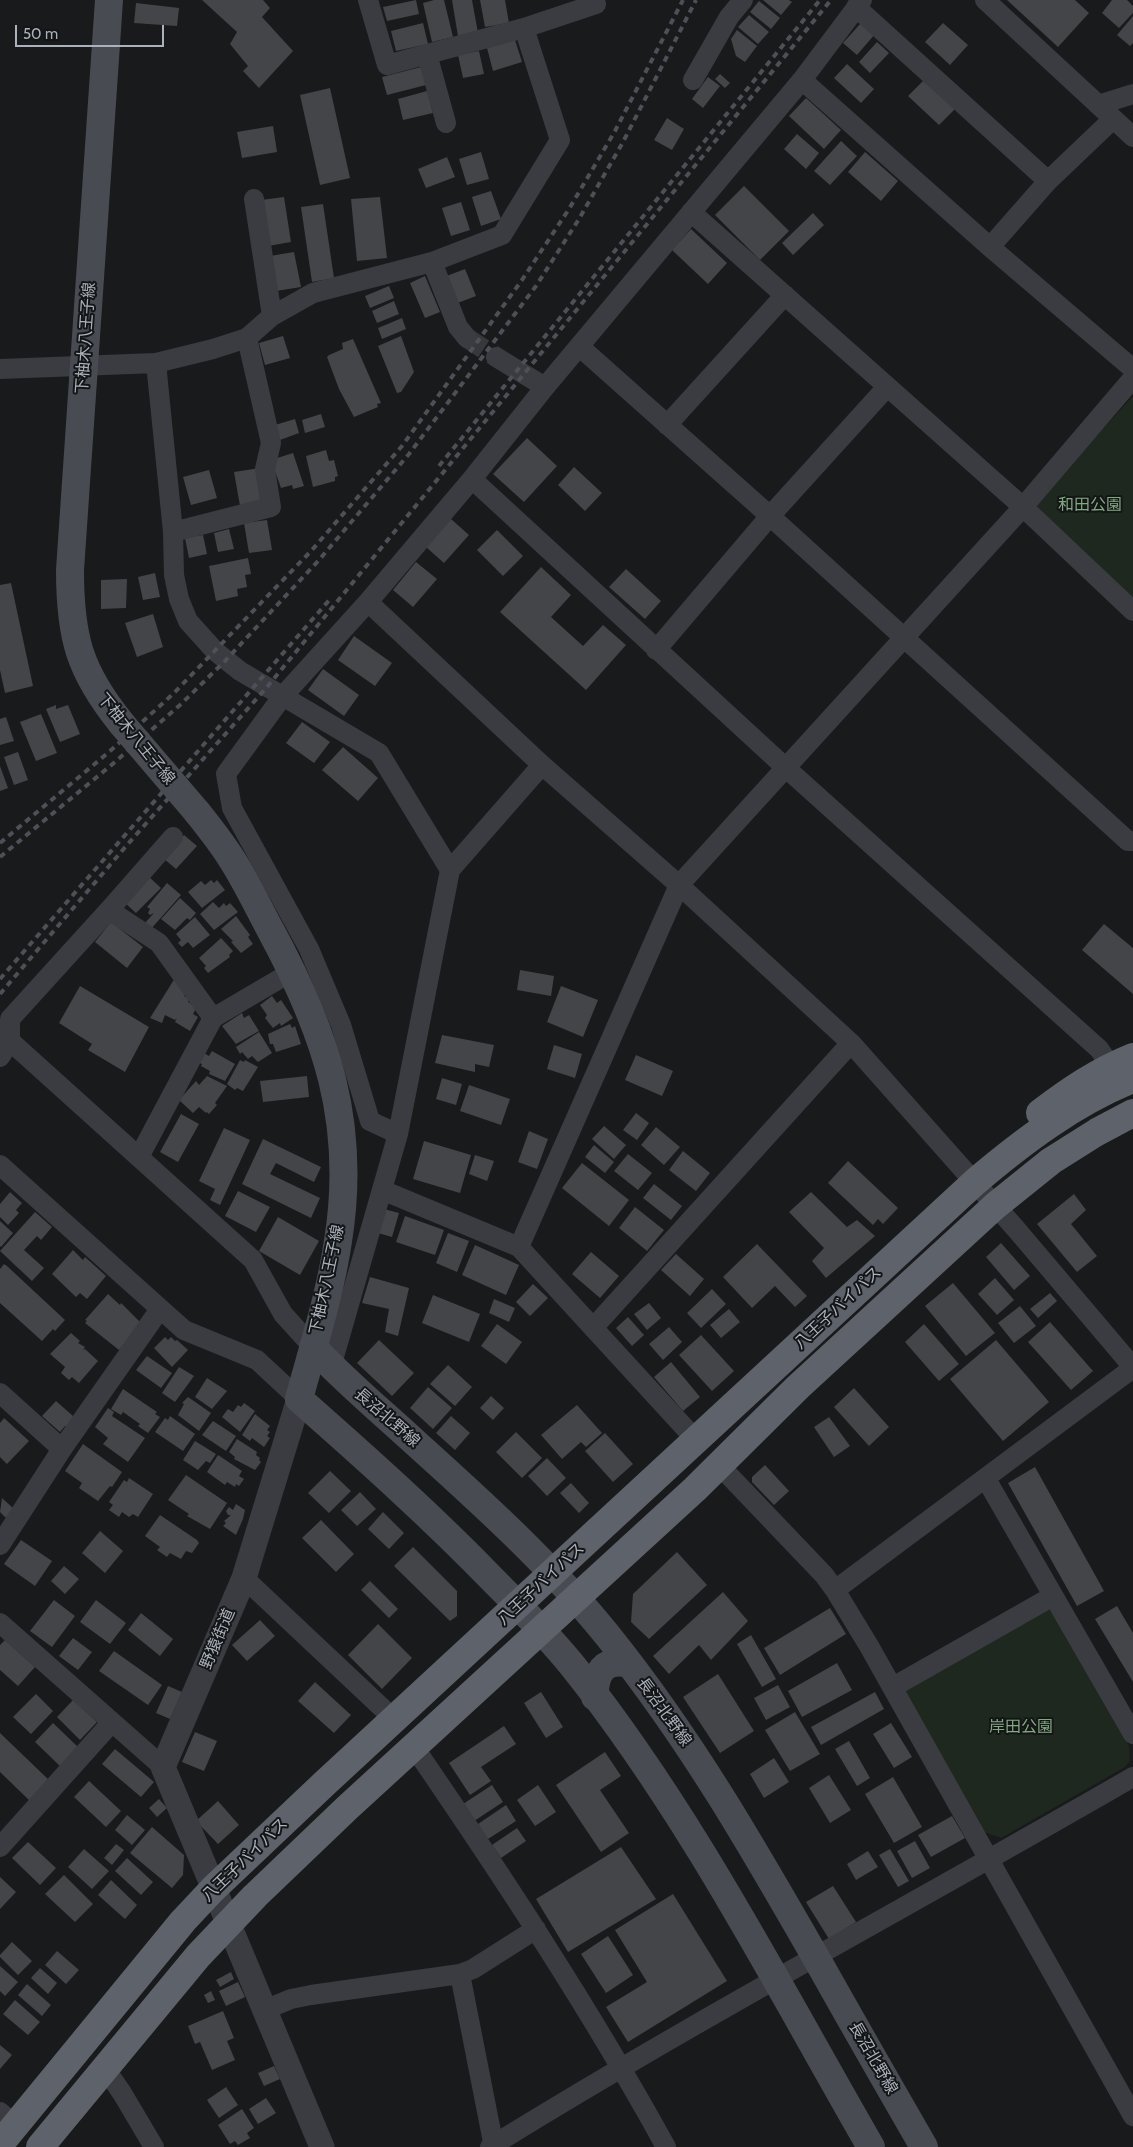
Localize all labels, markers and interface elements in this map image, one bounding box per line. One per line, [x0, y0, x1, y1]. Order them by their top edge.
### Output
scale bar [18, 15, 166, 47]
text: 50 m [23, 25, 58, 43]
street label: 下柚木八王子線 [73, 281, 99, 395]
park label: 和田公園 [1058, 495, 1122, 515]
street label: 下柚木八王子線 [93, 689, 179, 789]
street label: 下柚木八王子線 [306, 1223, 348, 1337]
street label: 八王子バイパス [790, 1263, 886, 1353]
street label: 長沼北野線 [351, 1385, 423, 1451]
street label: 八王子バイパス [493, 1539, 589, 1629]
street label: 野猿街道 [197, 1606, 239, 1672]
street label: 長沼北野線 [633, 1674, 695, 1750]
park label: 岸田公園 [989, 1717, 1053, 1737]
street label: 八王子バイパス [198, 1814, 292, 1906]
street label: 長沼北野線 [845, 2019, 901, 2097]

